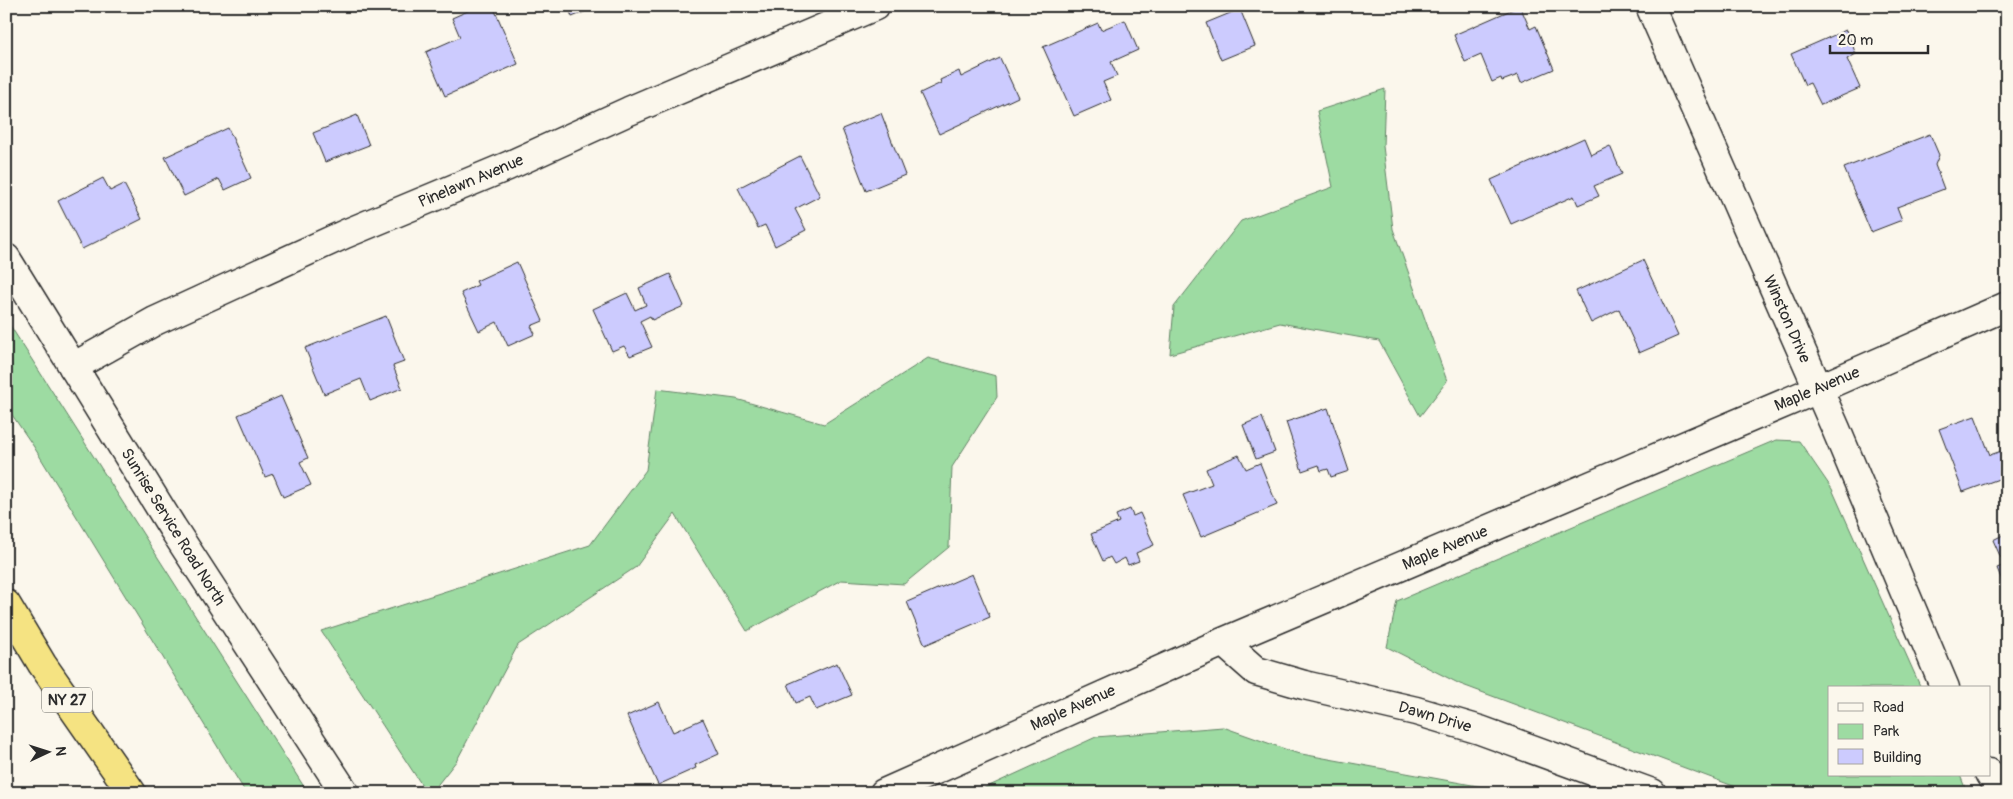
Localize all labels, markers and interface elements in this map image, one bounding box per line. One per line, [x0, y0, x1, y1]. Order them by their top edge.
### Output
scale bar [1830, 22, 1928, 54]
text: 20 m [1838, 31, 1873, 50]
street label: Pinelawn Avenue [415, 150, 527, 212]
street label: Winston Drive [1759, 272, 1815, 366]
street label: Maple Avenue [1771, 362, 1863, 416]
street label: Sunrise Service Road North [116, 445, 230, 609]
street label: Maple Avenue [1399, 521, 1491, 575]
street label: Maple Avenue [1027, 680, 1119, 736]
legend [1828, 686, 1990, 776]
road number: NY 27 [42, 688, 92, 712]
street label: Dawn Drive [1396, 697, 1474, 737]
text: Road [1873, 698, 1904, 717]
text: Park [1873, 722, 1900, 741]
north arrow [22, 726, 72, 776]
text: N [52, 746, 69, 756]
text: Building [1873, 748, 1921, 767]

